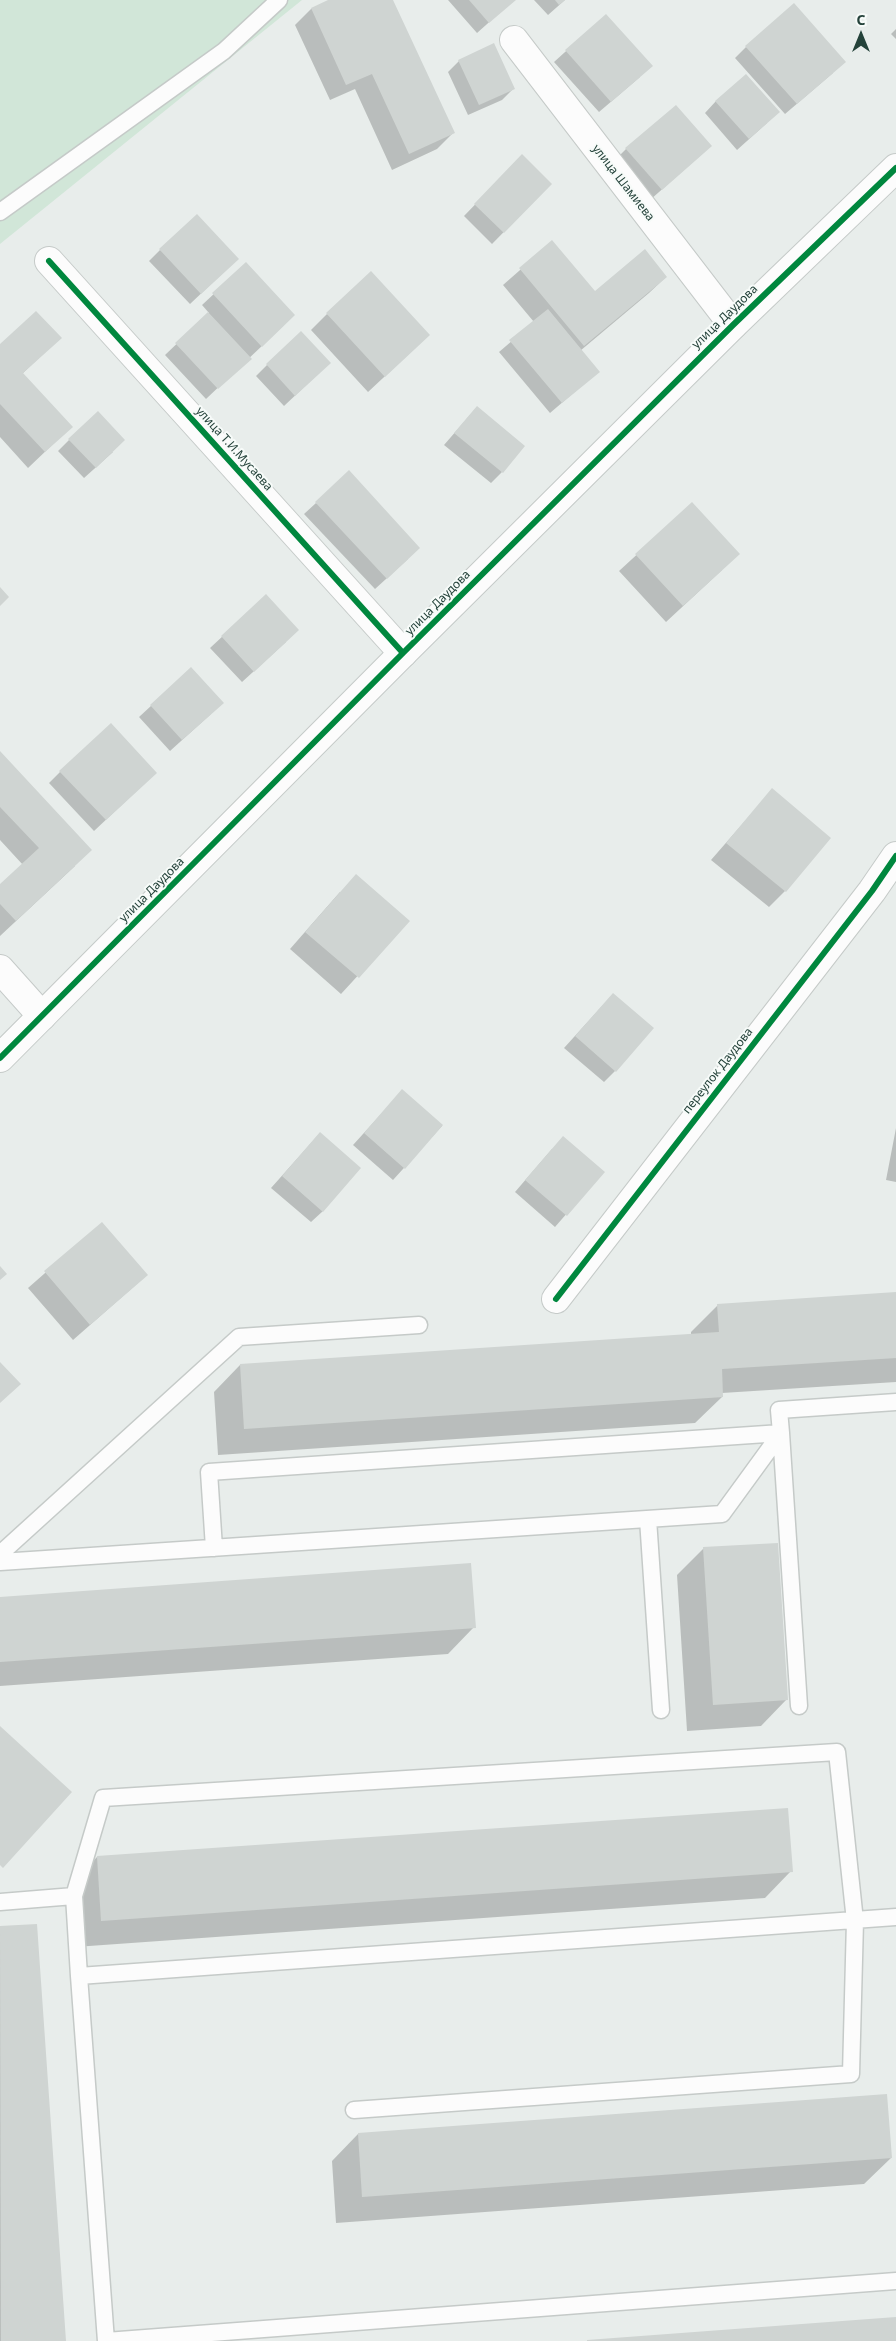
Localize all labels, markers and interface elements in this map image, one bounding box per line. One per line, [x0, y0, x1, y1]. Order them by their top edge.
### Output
north arrow [836, 10, 886, 60]
text: С [856, 10, 866, 29]
street label: улица Шамиева [589, 142, 657, 224]
street label: улица Даудова [689, 282, 761, 352]
street label: улица Т.И.Мусаева [193, 404, 275, 494]
street label: улица Даудова [403, 568, 473, 638]
street label: улица Даудова [117, 855, 187, 925]
street label: переулок Даудова [680, 1025, 756, 1117]

